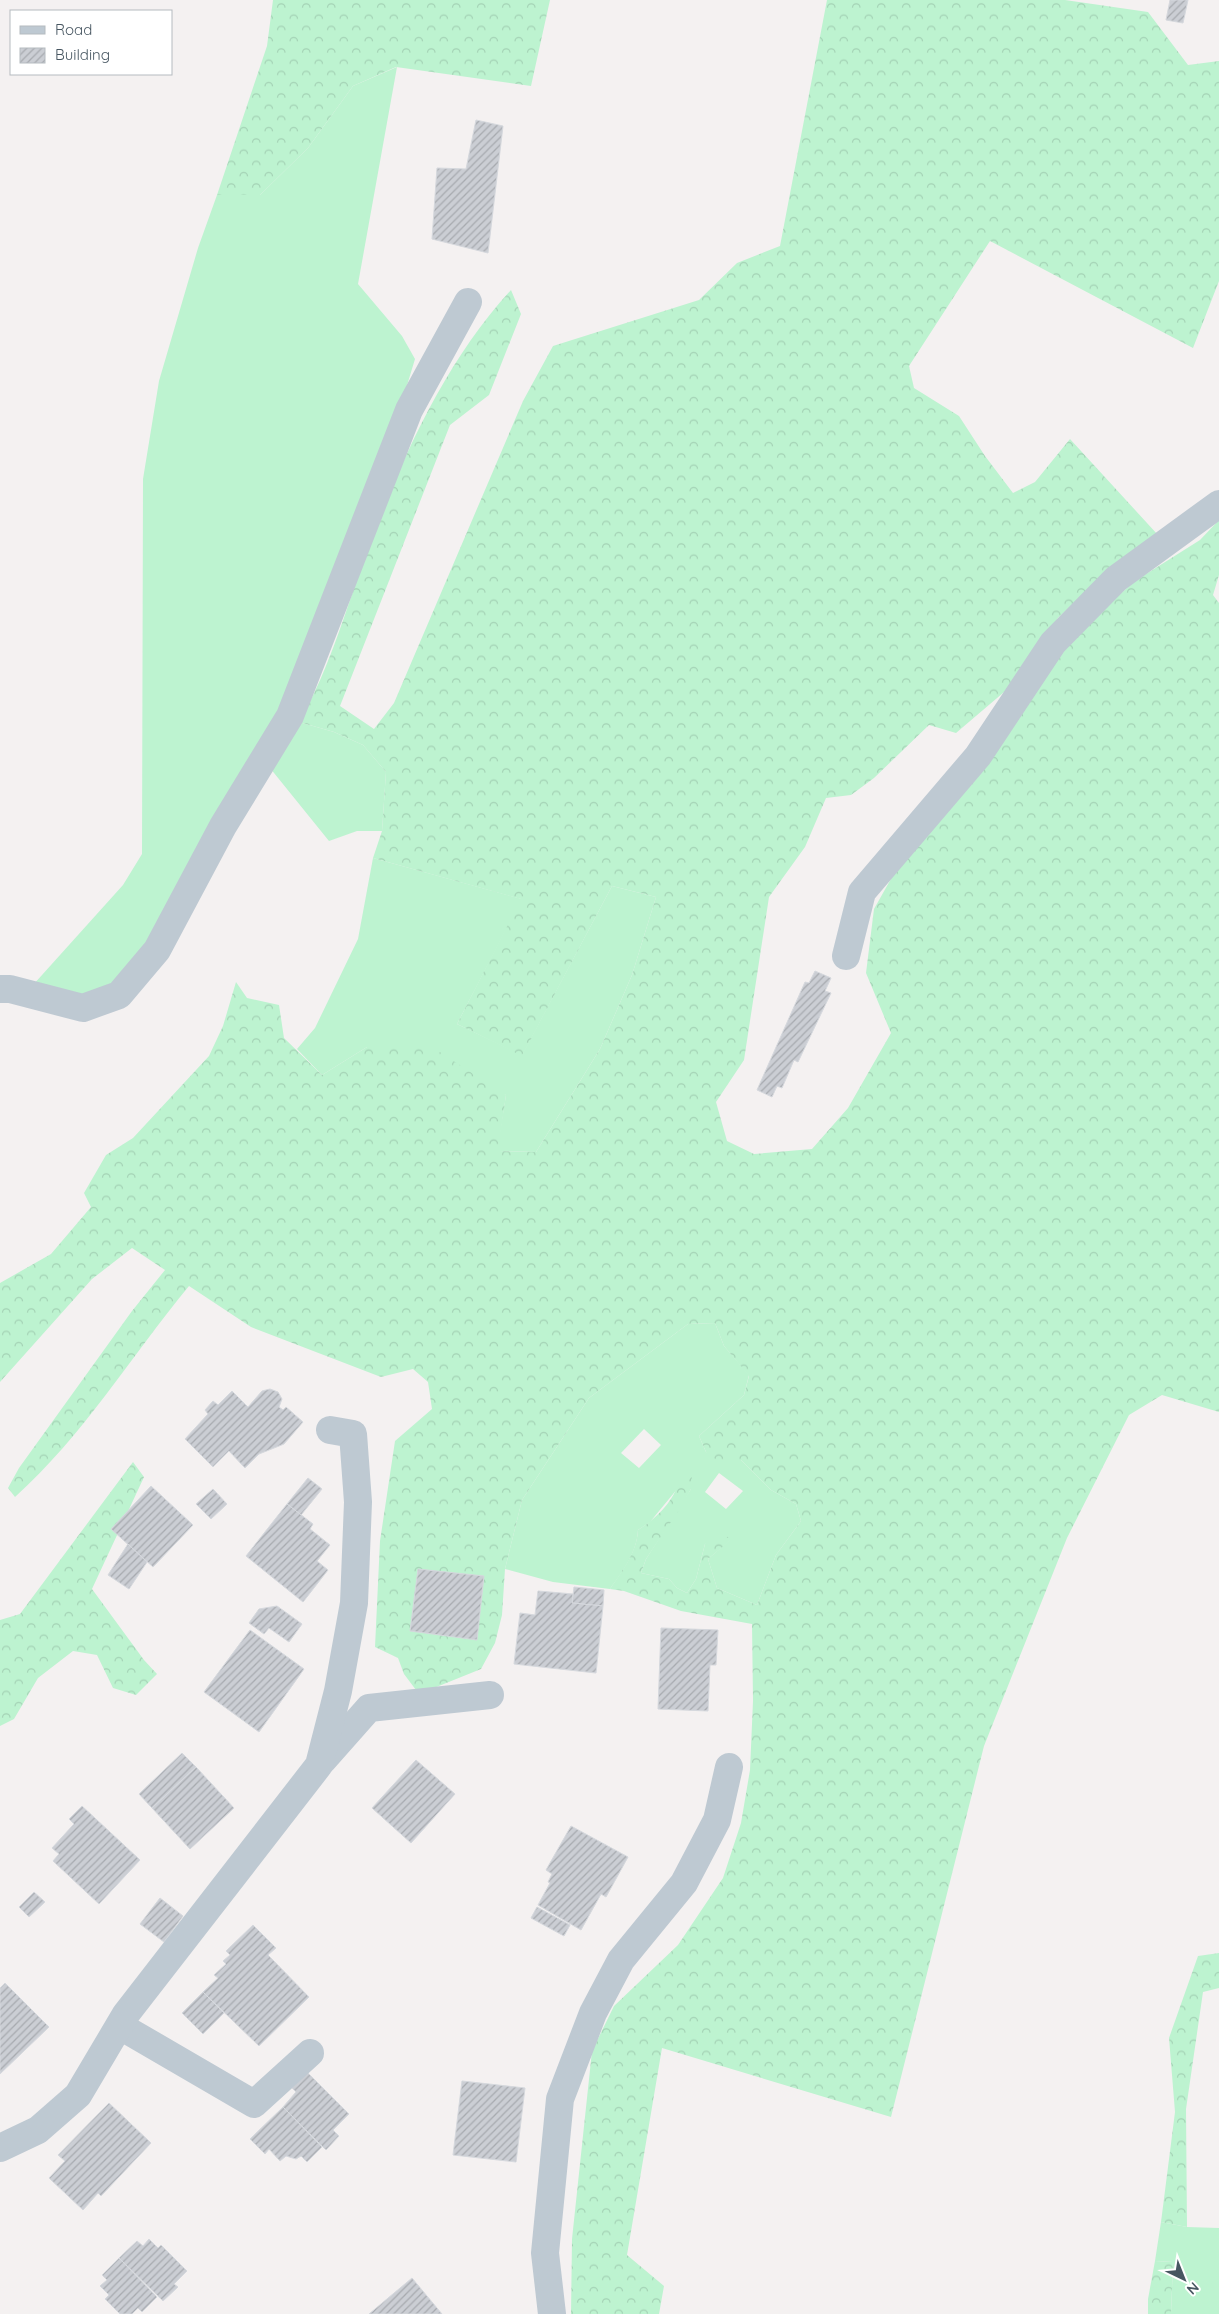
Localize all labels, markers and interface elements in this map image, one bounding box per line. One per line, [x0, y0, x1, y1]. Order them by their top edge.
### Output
legend [10, 10, 172, 75]
text: Road [55, 20, 92, 39]
text: Building [55, 45, 110, 64]
north arrow [1159, 2254, 1209, 2304]
text: N [1183, 2278, 1203, 2299]

